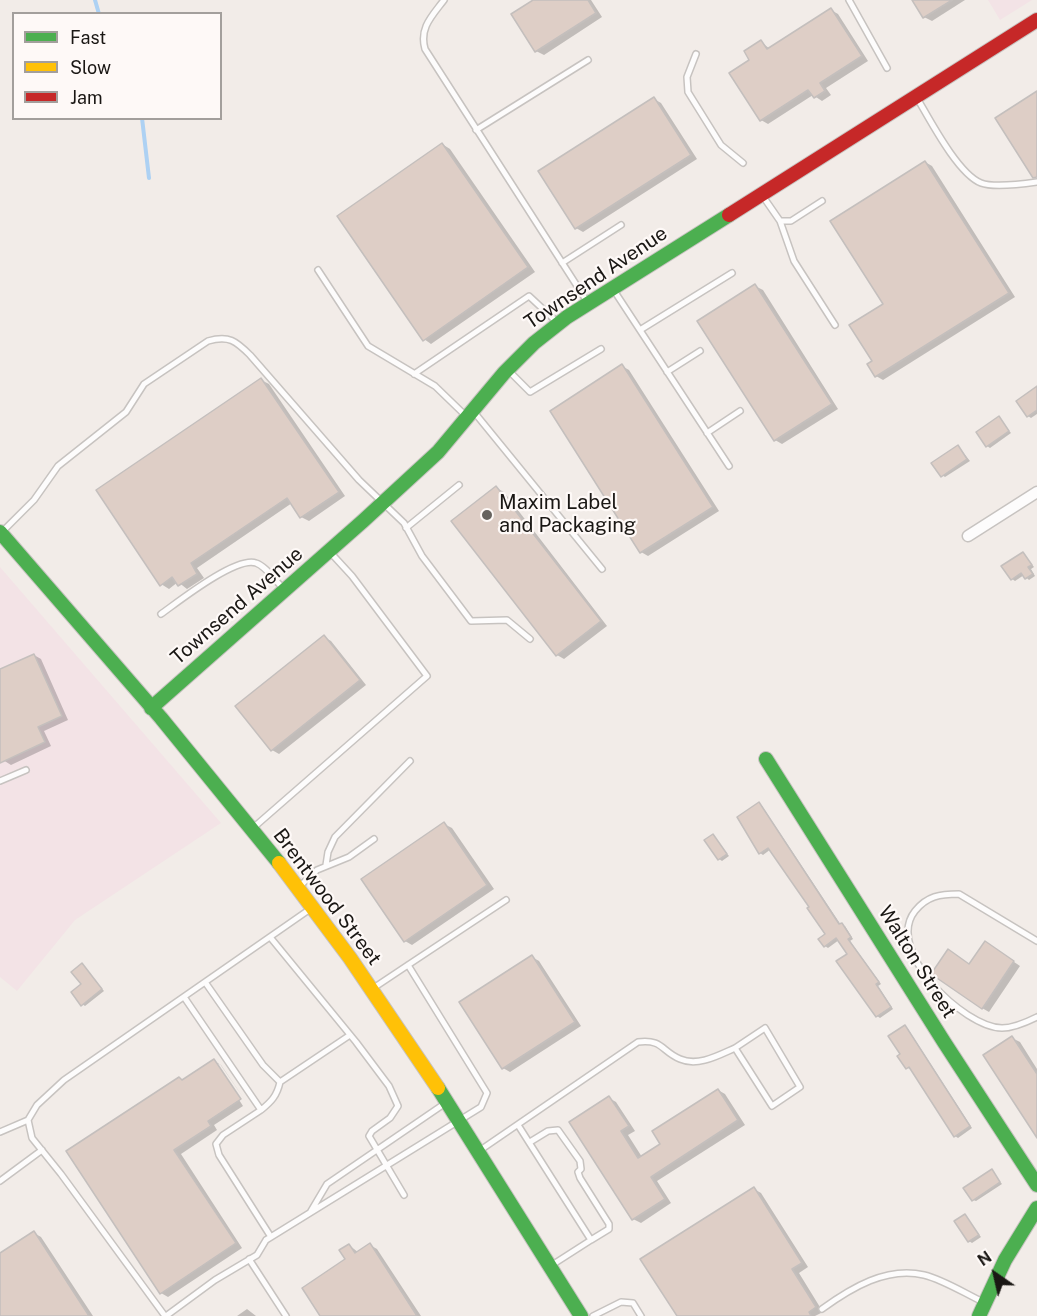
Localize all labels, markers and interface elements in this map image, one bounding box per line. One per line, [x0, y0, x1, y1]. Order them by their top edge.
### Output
legend [12, 12, 222, 120]
text: Fast [70, 27, 106, 48]
text: Slow [70, 57, 111, 78]
text: Jam [70, 87, 103, 108]
street label: Townsend Avenue [520, 221, 672, 335]
place label: Maxim Label and Packaging [499, 491, 636, 538]
marker: Maxim Label and Packaging [480, 508, 494, 522]
street label: Townsend Avenue [166, 542, 308, 670]
street label: Brentwood Street [268, 824, 386, 970]
street label: Walton Street [873, 901, 961, 1023]
north arrow [965, 1244, 1025, 1304]
text: N [974, 1247, 995, 1270]

